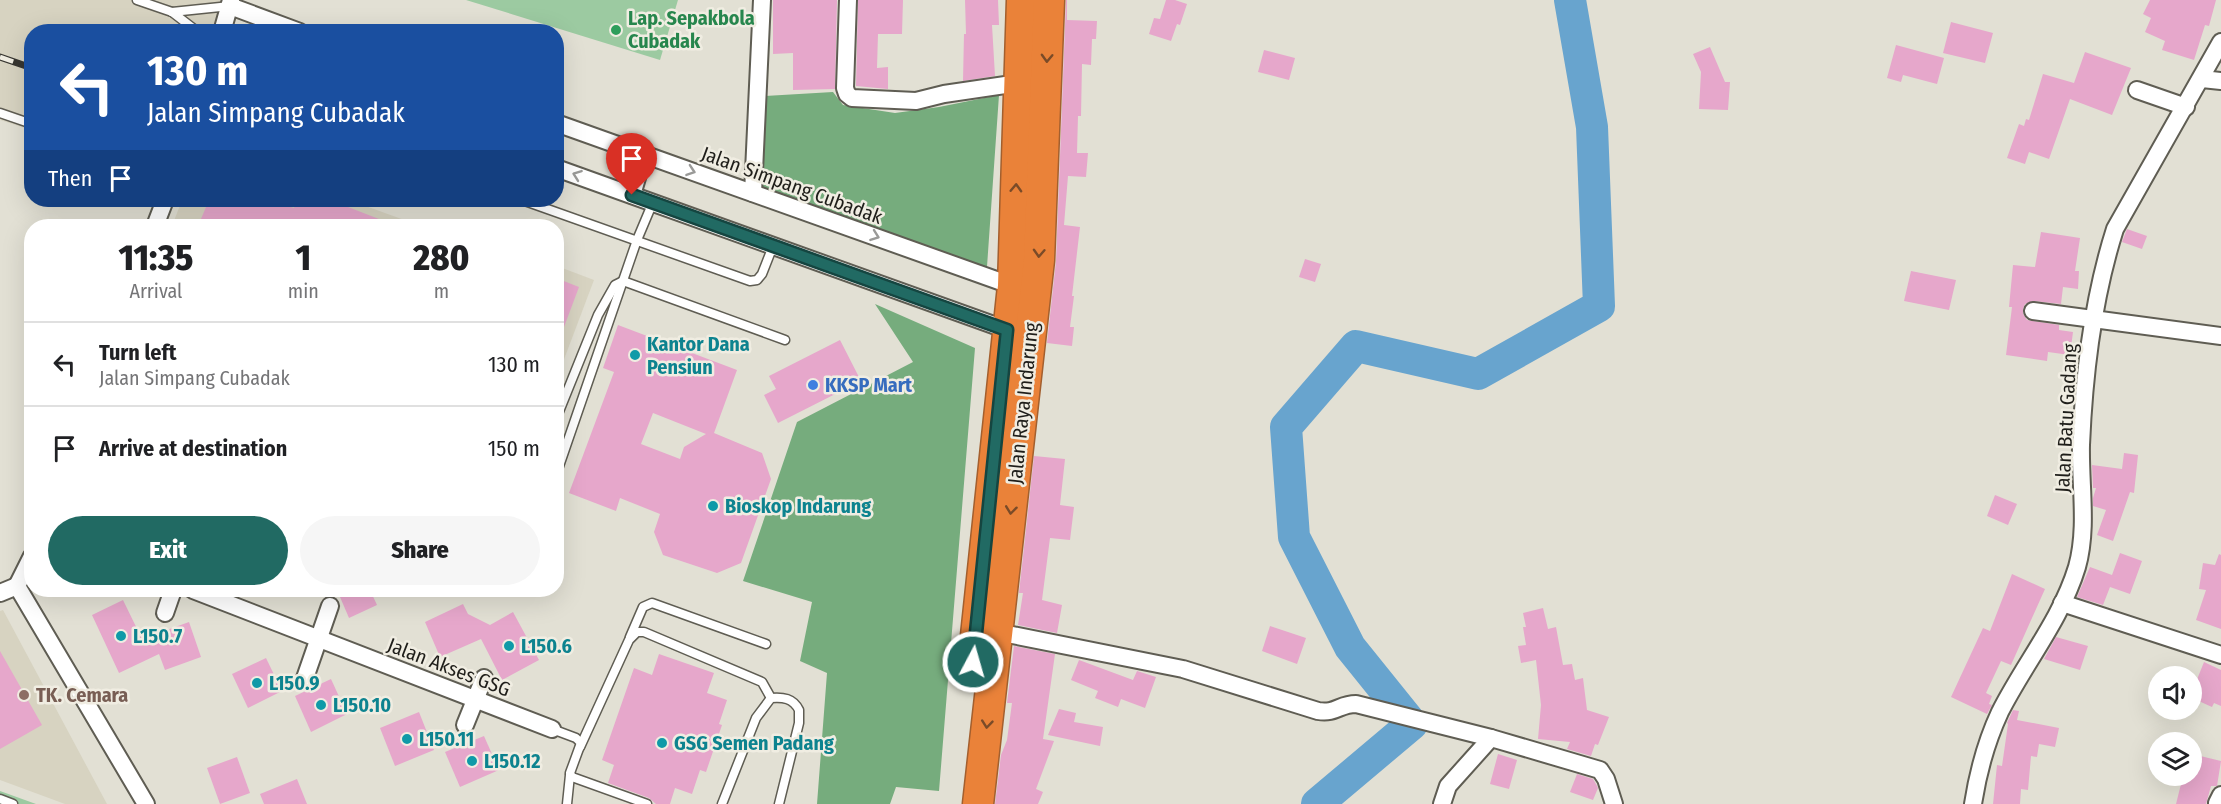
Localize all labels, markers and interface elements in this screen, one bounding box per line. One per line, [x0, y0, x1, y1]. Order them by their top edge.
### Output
place label: Lap. Sepakbola Cubadak [628, 6, 755, 53]
marker: Lap. Sepakbola Cubadak [609, 23, 623, 37]
text: 130 m [147, 46, 248, 96]
icon: left [48, 48, 126, 126]
one-way arrow [1040, 54, 1053, 63]
text: Jalan Simpang Cubadak [147, 97, 405, 129]
pin [606, 133, 657, 195]
street label: Jalan Simpang Cubadak [698, 141, 886, 229]
icon: arrive [615, 142, 648, 175]
icon: arrive [104, 162, 137, 195]
one-way arrow [685, 164, 696, 177]
text: Then [48, 165, 92, 192]
one-way arrow [572, 169, 583, 182]
one-way arrow [1009, 184, 1022, 193]
one-way arrow [869, 229, 879, 242]
text: 11:35 [119, 236, 193, 280]
text: 1 [295, 236, 311, 280]
text: 280 [413, 236, 469, 280]
one-way arrow [1032, 249, 1045, 258]
text: Arrival [129, 279, 182, 303]
text: min [288, 279, 319, 303]
text: m [434, 279, 449, 303]
street label: Jalan Raya Indarung [1003, 320, 1043, 485]
place label: Kantor Dana Pensiun [647, 332, 750, 379]
text: Turn left [99, 339, 177, 366]
street label: Jalan Batu Gadang [2050, 342, 2082, 493]
icon: left [48, 348, 81, 381]
marker: Kantor Dana Pensiun [628, 348, 642, 362]
text: 130 m [488, 351, 540, 378]
text: Jalan Simpang Cubadak [99, 366, 290, 390]
place label: KKSP Mart [825, 373, 913, 397]
marker: KKSP Mart [806, 378, 820, 392]
icon: arrive [48, 432, 81, 465]
text: Arrive at destination [99, 435, 287, 462]
text: 150 m [488, 435, 540, 462]
place label: Bioskop Indarung [725, 494, 871, 518]
marker: Bioskop Indarung [706, 499, 720, 513]
one-way arrow [1006, 505, 1018, 514]
button: Exit [48, 516, 288, 585]
button: Share [300, 516, 540, 585]
place label: L150.7 [133, 624, 183, 648]
marker: L150.7 [114, 629, 128, 643]
position arrow [941, 630, 1005, 694]
street label: Jalan Akses GSG [384, 633, 514, 701]
place label: L150.6 [521, 634, 572, 658]
marker: L150.6 [502, 639, 516, 653]
map controls [2148, 666, 2202, 786]
button: sound [2148, 666, 2202, 720]
place label: L150.9 [269, 671, 320, 695]
marker: L150.9 [250, 676, 264, 690]
place label: TK. Cemara [36, 683, 128, 707]
marker: TK. Cemara [17, 688, 31, 702]
place label: L150.10 [333, 693, 391, 717]
marker: L150.10 [314, 698, 328, 712]
one-way arrow [981, 720, 994, 729]
place label: L150.11 [419, 727, 474, 751]
place label: GSG Semen Padang [674, 731, 834, 755]
marker: L150.11 [400, 732, 414, 746]
button: layers [2148, 732, 2202, 786]
marker: GSG Semen Padang [655, 736, 669, 750]
place label: L150.12 [484, 749, 540, 773]
marker: L150.12 [465, 754, 479, 768]

